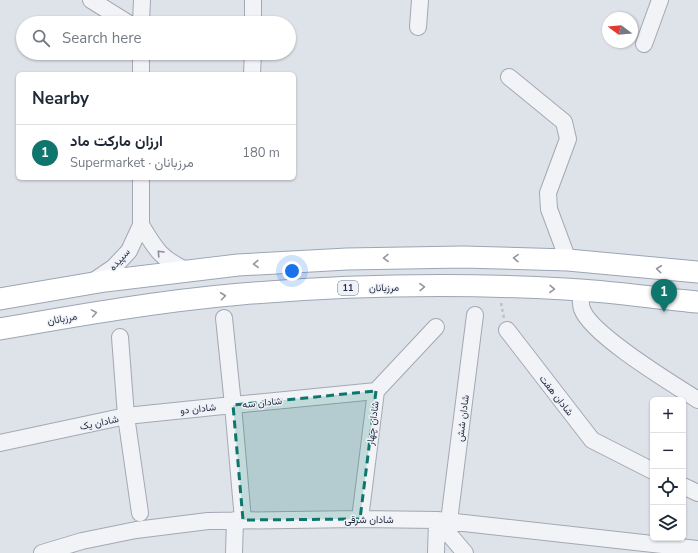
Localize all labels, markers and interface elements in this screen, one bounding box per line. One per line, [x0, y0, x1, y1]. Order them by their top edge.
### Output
north arrow [602, 12, 638, 48]
search box [16, 16, 296, 60]
icon: search [30, 27, 52, 49]
text: Search here [62, 28, 142, 48]
text: Nearby [32, 87, 89, 110]
text: ارزان مارکت ماد [70, 131, 163, 151]
text: 1 [41, 144, 49, 162]
text: 180 m [242, 144, 280, 162]
text: Supermarket · مرزبانان [70, 154, 194, 172]
street label: سپیده [106, 245, 134, 274]
one-way arrow [157, 250, 165, 258]
one-way arrow [383, 254, 389, 262]
one-way arrow [513, 254, 519, 262]
one-way arrow [253, 259, 259, 268]
your location [282, 261, 302, 281]
one-way arrow [656, 264, 662, 273]
pin: 1 [651, 279, 677, 312]
road number: 11 [338, 281, 358, 295]
street label: مرزبانان [369, 281, 399, 295]
one-way arrow [419, 283, 425, 291]
one-way arrow [549, 284, 555, 293]
one-way arrow [219, 292, 226, 301]
street label: مرزبانان [46, 309, 78, 328]
one-way arrow [90, 309, 97, 318]
street label: شادان هفت [536, 372, 577, 419]
street label: شادان سه [241, 394, 283, 412]
street label: شادان شش [453, 394, 473, 442]
map controls [650, 397, 686, 541]
button: + [650, 397, 686, 433]
street label: شادان دو [179, 400, 217, 418]
street label: شادان چهار [363, 400, 383, 447]
street label: شادان یک [78, 412, 120, 434]
button: − [650, 433, 686, 469]
button: locate [650, 469, 686, 505]
button: layers [650, 505, 686, 541]
street label: شادان شرقی [344, 513, 394, 527]

